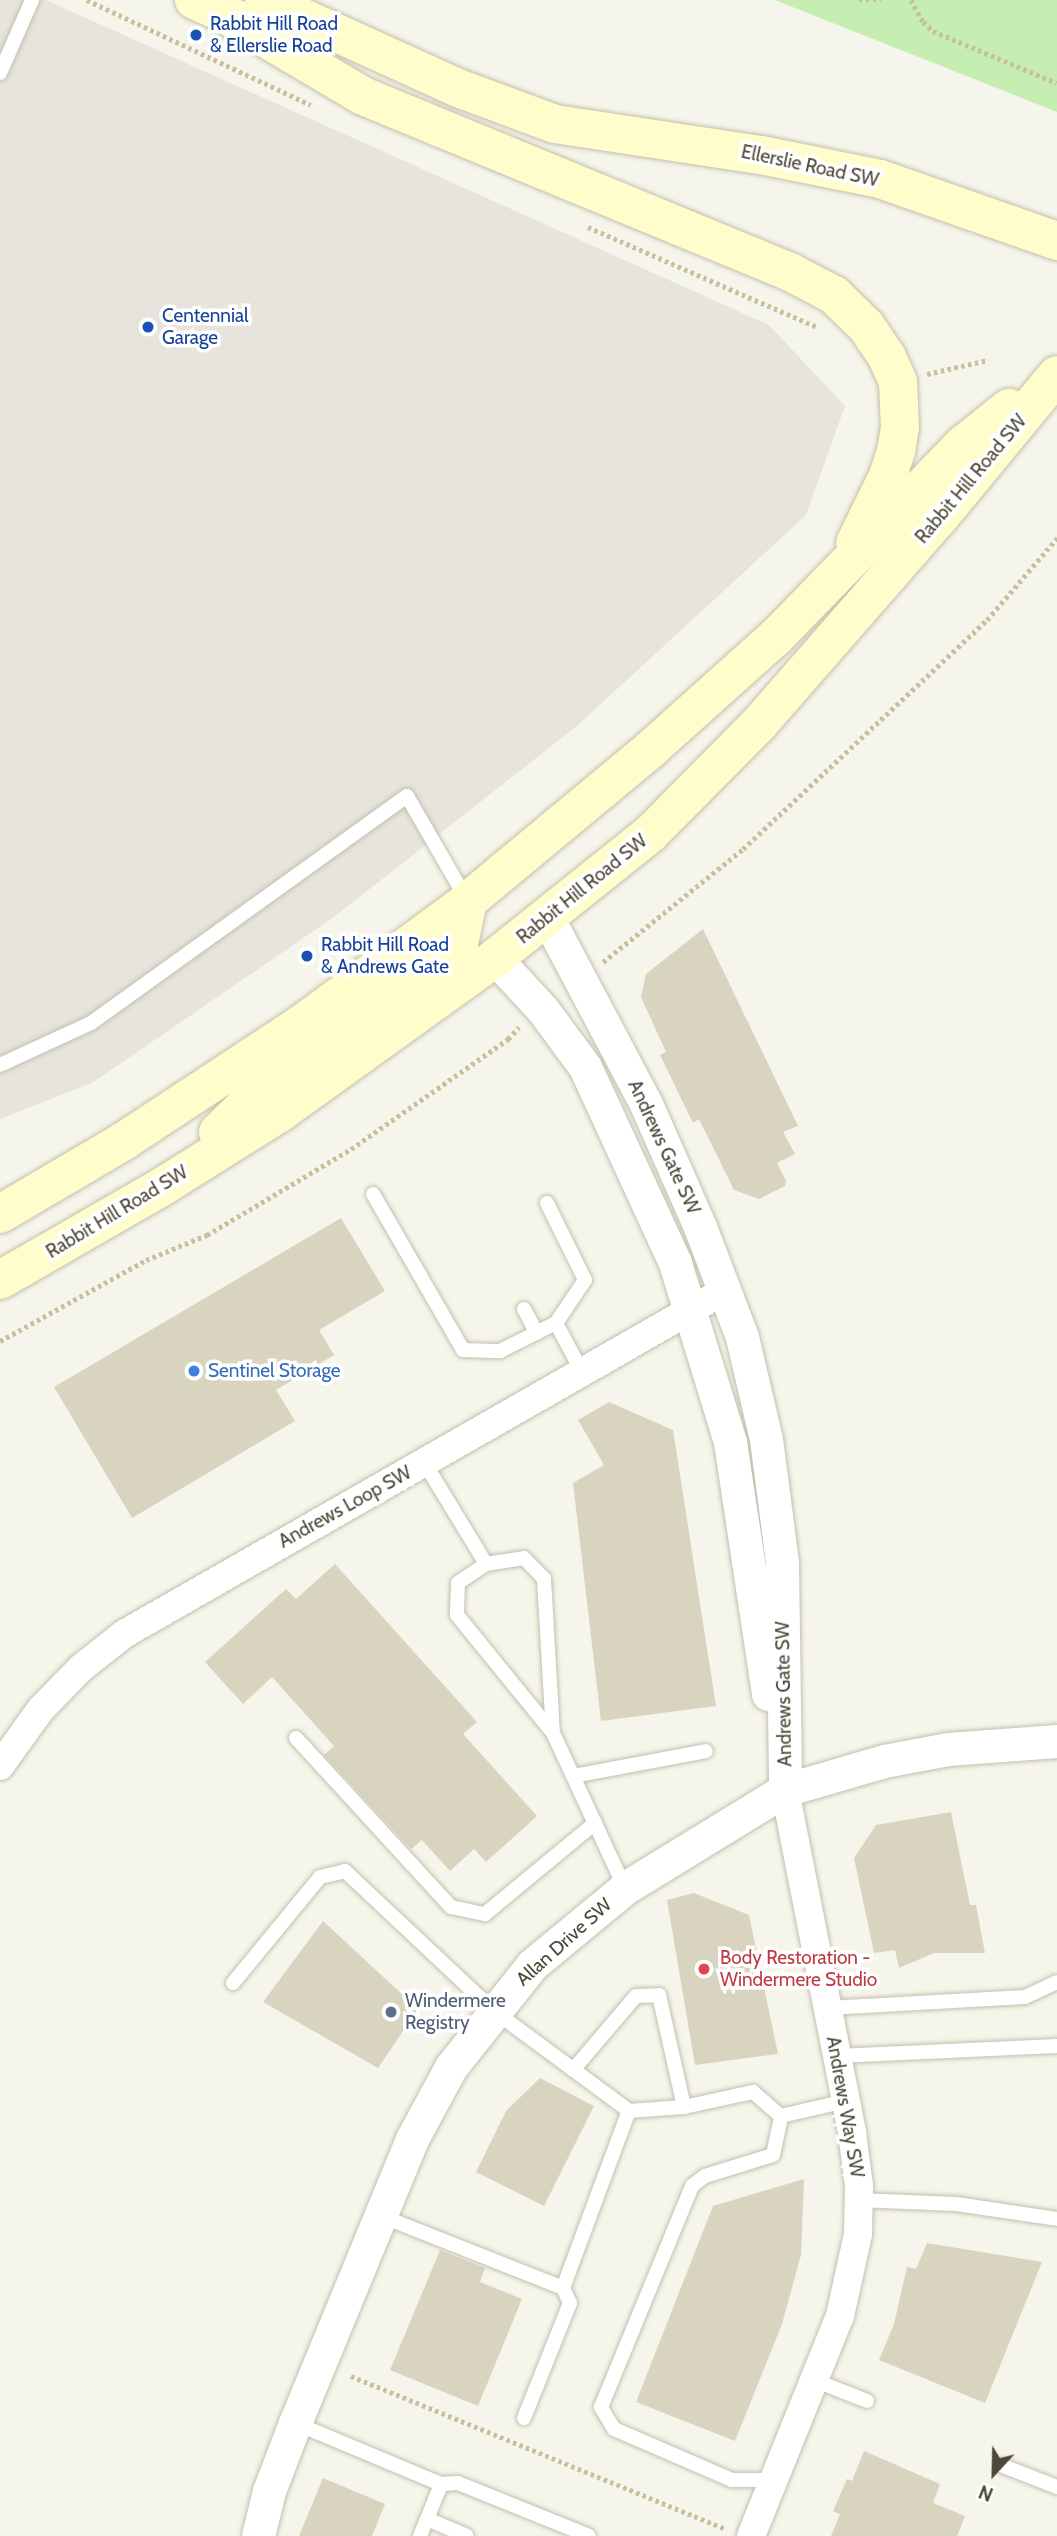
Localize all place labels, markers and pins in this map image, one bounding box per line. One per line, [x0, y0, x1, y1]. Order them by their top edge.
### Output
place label: Rabbit Hill Road & Ellerslie Road [210, 13, 338, 57]
marker: Rabbit Hill Road & Ellerslie Road [188, 27, 204, 43]
place label: Centennial Garage [162, 305, 249, 349]
marker: Centennial Garage [140, 319, 156, 335]
place label: Rabbit Hill Road & Andrews Gate [321, 934, 449, 978]
marker: Rabbit Hill Road & Andrews Gate [299, 948, 315, 964]
place label: Sentinel Storage [208, 1360, 341, 1382]
marker: Sentinel Storage [186, 1363, 202, 1379]
place label: Body Restoration - Windermere Studio [720, 1947, 877, 1991]
marker: Body Restoration - Windermere Studio [694, 1959, 714, 1979]
place label: Windermere Registry [405, 1990, 506, 2034]
marker: Windermere Registry [383, 2004, 399, 2020]

